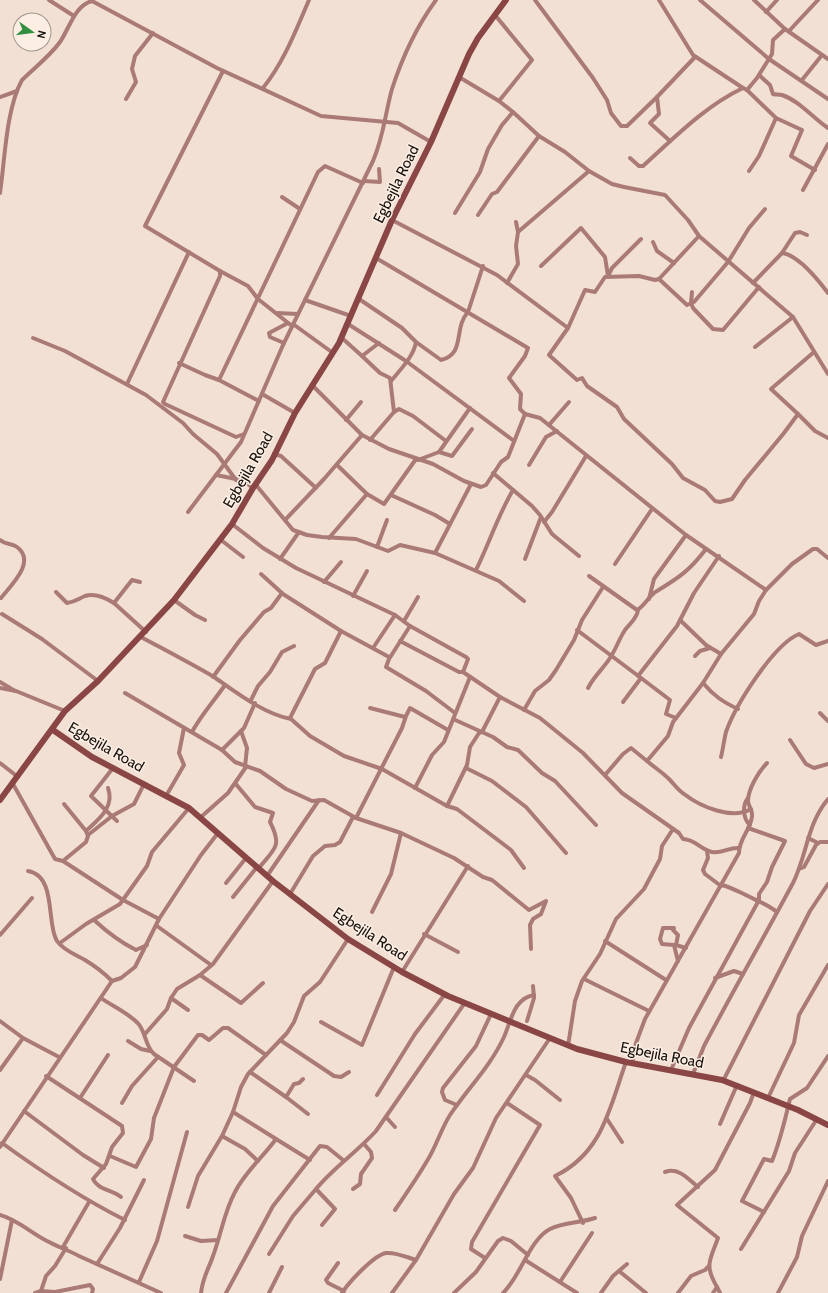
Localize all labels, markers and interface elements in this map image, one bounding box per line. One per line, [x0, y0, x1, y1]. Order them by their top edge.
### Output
north arrow [12, 12, 52, 52]
text: N [34, 29, 49, 40]
street label: Egbejila Road [369, 142, 423, 226]
street label: Egbejila Road [219, 429, 277, 511]
street label: Egbejila Road [65, 718, 147, 776]
street label: Egbejila Road [330, 903, 410, 965]
street label: Egbejila Road [619, 1038, 705, 1072]

